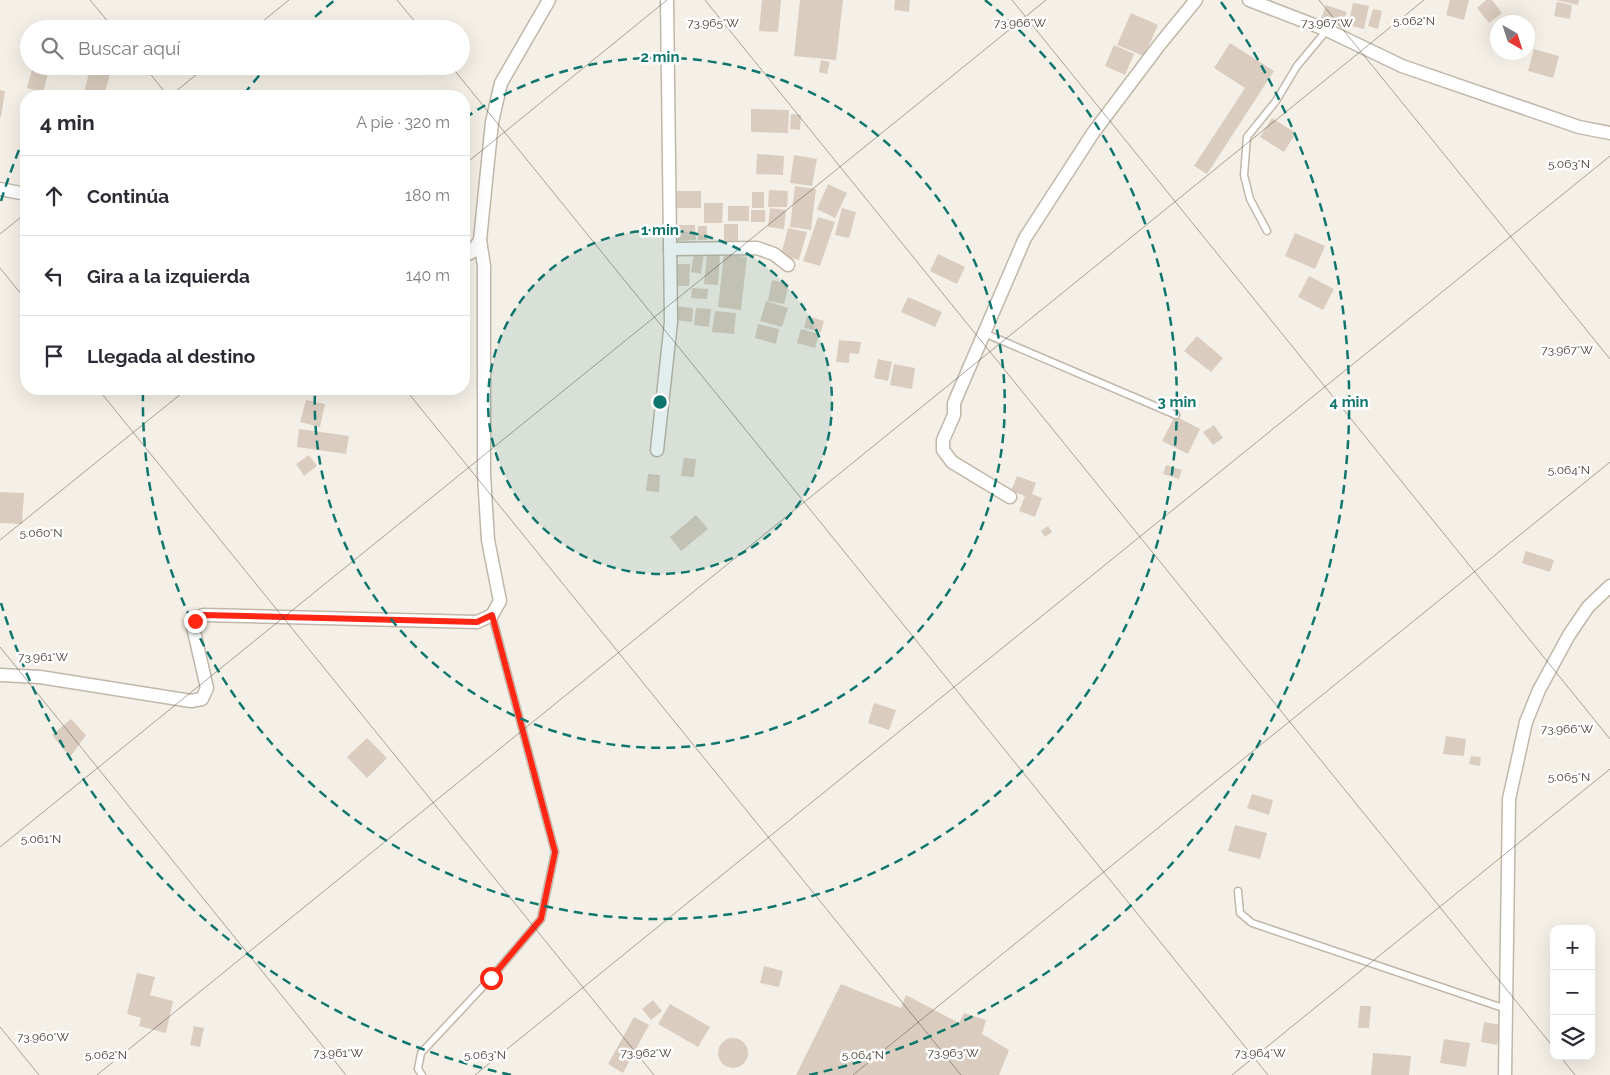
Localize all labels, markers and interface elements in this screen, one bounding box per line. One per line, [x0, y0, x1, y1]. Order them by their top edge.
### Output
text: 5.062°N [1393, 14, 1435, 28]
north arrow [1490, 15, 1535, 60]
text: 73.965°W [687, 16, 739, 30]
text: 73.966°W [994, 16, 1047, 30]
text: 73.967°W [1301, 16, 1353, 30]
search box [20, 20, 470, 75]
icon: search [38, 34, 66, 62]
text: Buscar aquí [78, 37, 180, 59]
text: 2 min [641, 48, 679, 66]
text: 4 min [40, 110, 95, 135]
text: A pie · 320 m [356, 113, 450, 132]
text: 5.063°N [1548, 157, 1590, 171]
icon: ahead [40, 182, 68, 210]
text: Continúa [87, 185, 169, 207]
text: 180 m [405, 186, 450, 205]
text: 1 min [641, 221, 679, 239]
icon: left [40, 262, 68, 290]
text: Gira a la izquierda [87, 265, 250, 287]
text: 140 m [406, 266, 450, 285]
icon: arrive [40, 342, 68, 370]
text: 73.967°W [1541, 343, 1593, 357]
text: Llegada al destino [87, 345, 255, 367]
centre of rings [651, 393, 669, 411]
text: 3 min [1158, 393, 1196, 411]
text: 4 min [1329, 393, 1369, 411]
text: 5.064°N [1548, 463, 1590, 477]
text: 5.060°N [20, 526, 62, 540]
route end [184, 610, 207, 633]
text: 73.961°W [18, 650, 68, 664]
text: 73.966°W [1541, 722, 1594, 736]
text: 5.065°N [1548, 770, 1590, 784]
text: 5.061°N [21, 832, 61, 846]
map controls [1550, 925, 1595, 1060]
button: + [1550, 925, 1595, 970]
route start [480, 967, 503, 990]
button: − [1550, 970, 1595, 1015]
button: layers [1550, 1015, 1595, 1060]
text: 73.960°W [17, 1030, 70, 1044]
text: 73.961°W [313, 1046, 363, 1060]
text: 73.962°W [620, 1046, 672, 1060]
text: 73.963°W [927, 1046, 979, 1060]
text: 73.964°W [1234, 1046, 1286, 1060]
text: 5.062°N [85, 1048, 127, 1062]
text: 5.063°N [464, 1048, 506, 1062]
text: 5.064°N [842, 1048, 884, 1062]

